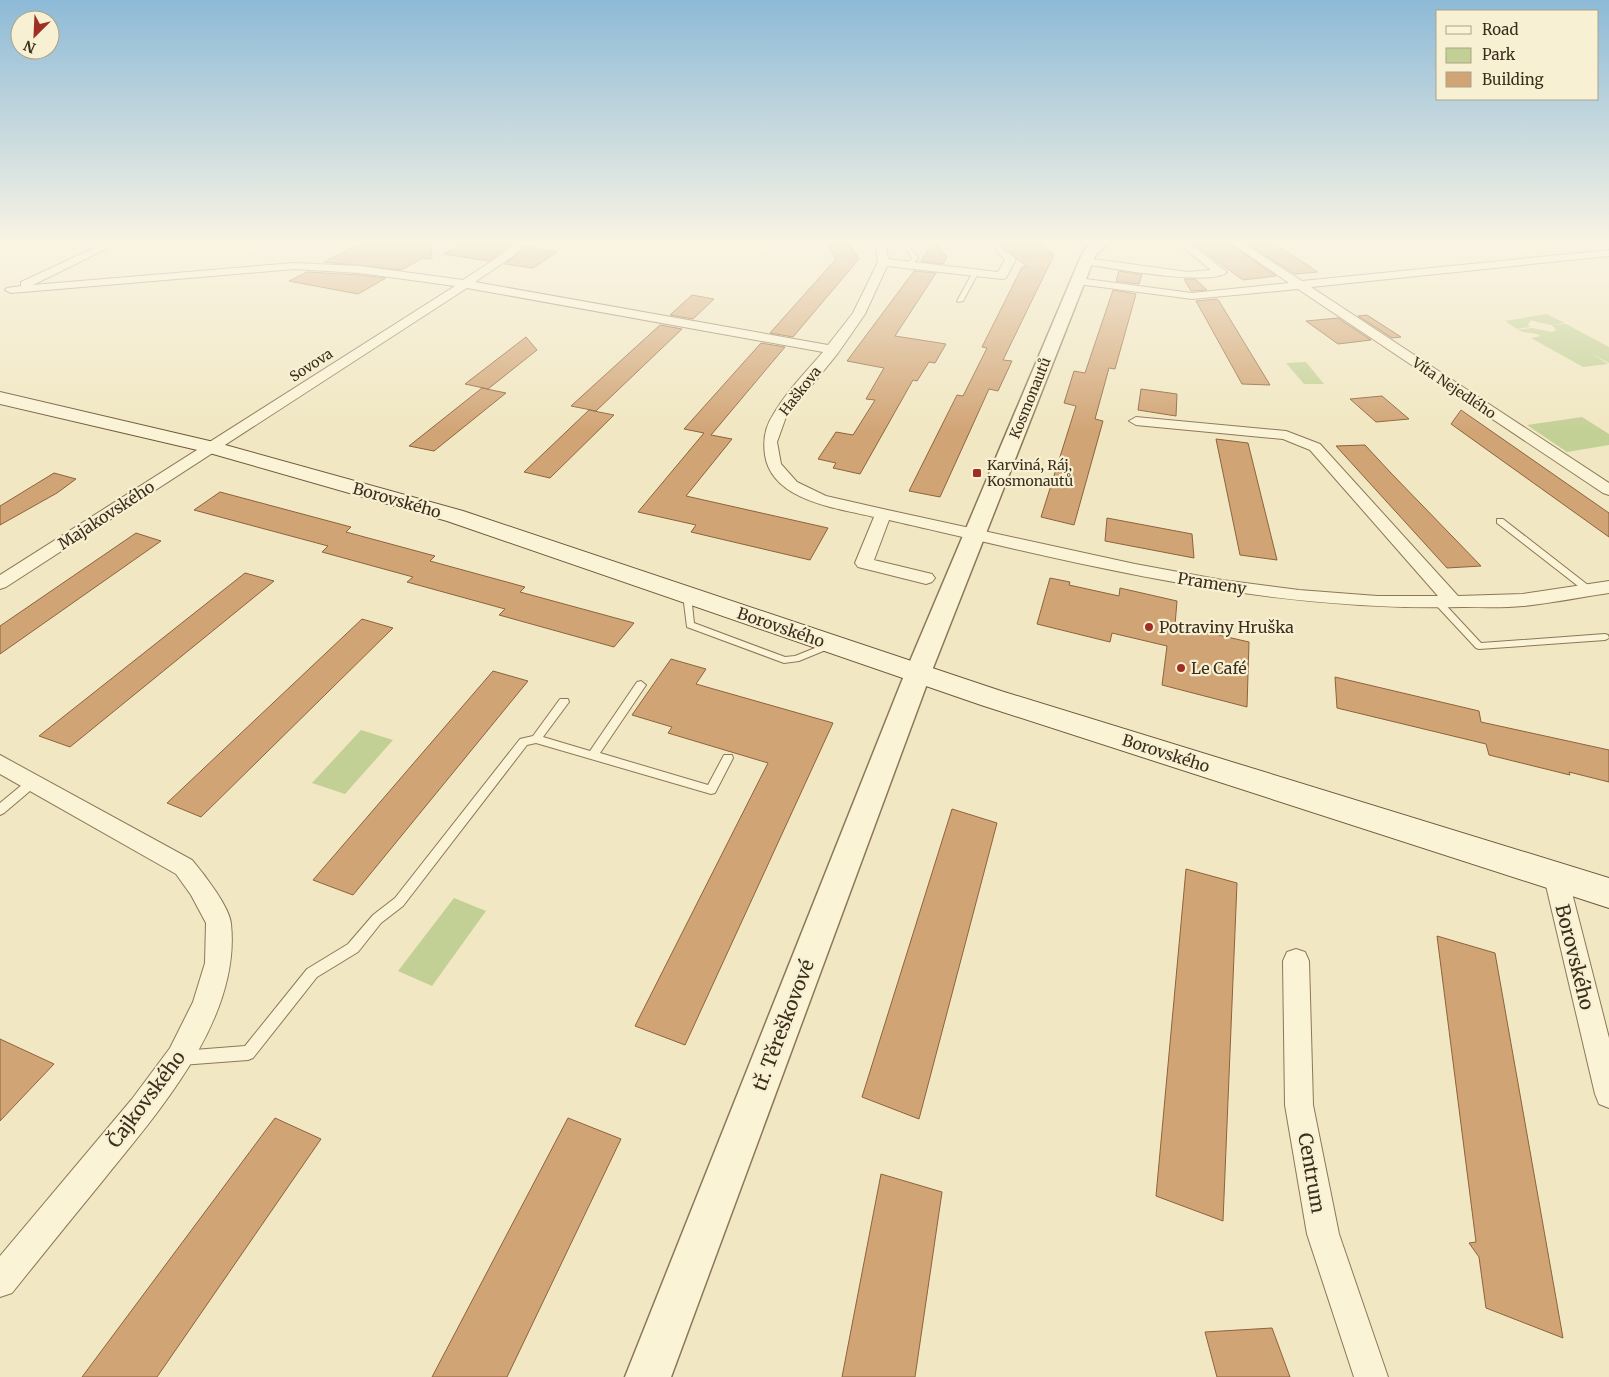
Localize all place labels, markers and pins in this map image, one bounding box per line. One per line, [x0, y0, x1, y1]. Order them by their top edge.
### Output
place label: Karviná, Ráj, Kosmonautů [987, 456, 1073, 490]
marker: Karviná, Ráj, Kosmonautů [971, 467, 983, 479]
place label: Potraviny Hruška [1159, 617, 1294, 637]
marker: Potraviny Hruška [1143, 621, 1155, 633]
place label: Le Café [1191, 658, 1247, 678]
marker: Le Café [1175, 662, 1187, 674]

